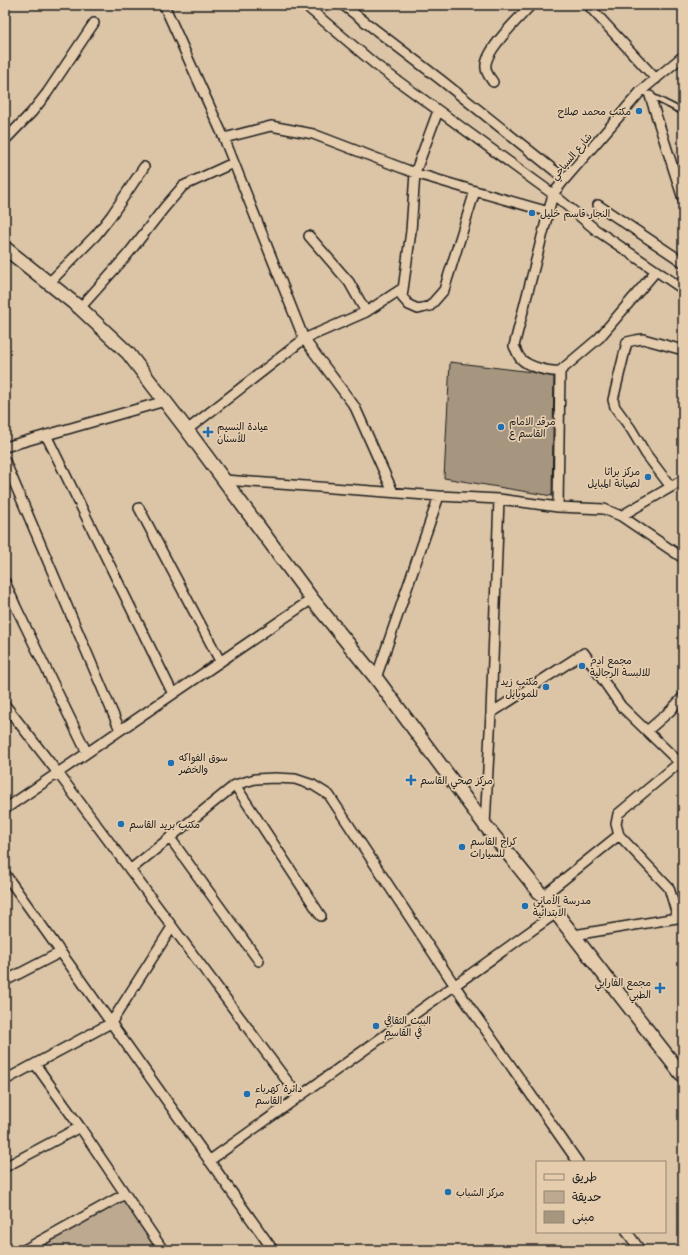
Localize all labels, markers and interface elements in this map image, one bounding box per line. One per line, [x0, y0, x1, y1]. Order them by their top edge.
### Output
place label: مكتب محمد صلاح [558, 104, 631, 119]
marker: مكتب محمد صلاح [634, 106, 644, 116]
street label: شارع السياحي [547, 129, 597, 184]
place label: النجار قاسم خليل [540, 206, 610, 221]
marker: النجار قاسم خليل [527, 208, 537, 218]
place label: مرقد الامام القاسم ع [509, 414, 556, 441]
place label: عيادة النسيم للأسنان [217, 419, 268, 445]
marker: مرقد الامام القاسم ع [496, 422, 506, 432]
marker: عيادة النسيم للأسنان [202, 426, 214, 438]
place label: مركز براثا لصيانة المبايل [588, 464, 640, 490]
marker: مركز براثا لصيانة المبايل [643, 472, 653, 482]
place label: مجمع ادم للالبسة الرجالية [590, 653, 651, 679]
marker: مجمع ادم للالبسة الرجالية [577, 661, 587, 671]
place label: مكتب زيد للموبايل [500, 674, 538, 700]
marker: مكتب زيد للموبايل [541, 682, 551, 692]
place label: سوق الفواكه والخضر [178, 750, 228, 776]
marker: سوق الفواكه والخضر [166, 758, 176, 768]
place label: مركز صحي القاسم [420, 773, 493, 790]
marker: مركز صحي القاسم [405, 774, 417, 786]
place label: مكتب بريد القاسم [129, 817, 200, 832]
marker: مكتب بريد القاسم [116, 819, 126, 829]
place label: كراج القاسم للسيارات [470, 834, 517, 860]
marker: كراج القاسم للسيارات [457, 842, 467, 852]
place label: مدرسة الأماني الابتدائية [533, 893, 591, 919]
marker: مدرسة الأماني الابتدائية [520, 901, 530, 911]
place label: مجمع الفارابي الطبي [595, 975, 651, 1004]
marker: مجمع الفارابي الطبي [654, 982, 666, 994]
place label: البيت الثقافي في القاسم [384, 1013, 431, 1040]
marker: البيت الثقافي في القاسم [371, 1021, 381, 1031]
place label: دائرة كهرباء القاسم [255, 1081, 303, 1108]
marker: دائرة كهرباء القاسم [242, 1089, 252, 1099]
legend [536, 1161, 666, 1233]
text: طريق [572, 1168, 597, 1184]
place label: مركز الشباب [456, 1185, 504, 1199]
marker: مركز الشباب [443, 1187, 453, 1197]
text: حديقة [572, 1188, 601, 1204]
text: مبنى [572, 1208, 595, 1225]

